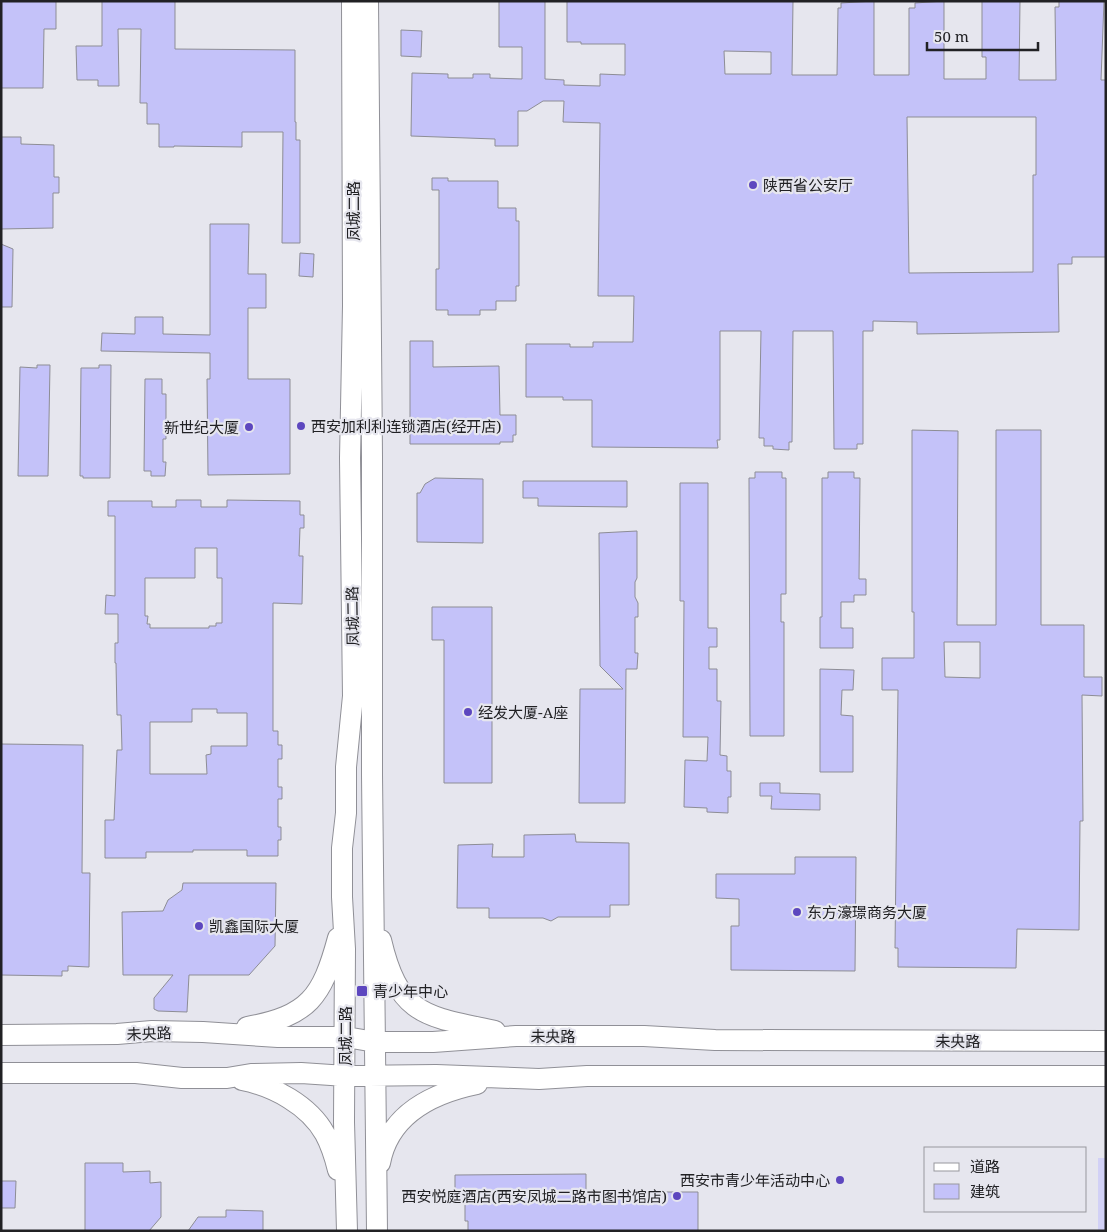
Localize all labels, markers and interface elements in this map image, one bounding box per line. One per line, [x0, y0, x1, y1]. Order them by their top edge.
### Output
scale bar [927, 20, 1038, 52]
text: 50 m [934, 26, 969, 46]
place label: 陕西省公安厅 [763, 175, 853, 195]
marker: 陕西省公安厅 [747, 179, 759, 191]
street label: 凤城二路 [343, 181, 363, 241]
place label: 西安加利利连锁酒店(经开店) [311, 416, 501, 436]
place label: 新世纪大厦 [164, 417, 239, 437]
marker: 西安加利利连锁酒店(经开店) [295, 420, 307, 432]
marker: 新世纪大厦 [243, 421, 255, 433]
street label: 凤城二路 [341, 586, 363, 646]
place label: 经发大厦-A座 [478, 702, 568, 722]
marker: 经发大厦-A座 [462, 706, 474, 718]
place label: 东方濠璟商务大厦 [807, 902, 927, 922]
marker: 东方濠璟商务大厦 [791, 906, 803, 918]
place label: 凯鑫国际大厦 [209, 916, 299, 936]
marker: 凯鑫国际大厦 [193, 920, 205, 932]
place label: 青少年中心 [373, 981, 448, 1001]
marker: 青少年中心 [355, 984, 369, 998]
street label: 凤城二路 [335, 1006, 355, 1066]
street label: 未央路 [126, 1022, 172, 1044]
street label: 未央路 [530, 1026, 576, 1046]
street label: 未央路 [935, 1031, 981, 1051]
legend [924, 1147, 1087, 1212]
text: 道路 [970, 1156, 1000, 1176]
place label: 西安市青少年活动中心 [680, 1170, 830, 1190]
marker: 西安市青少年活动中心 [834, 1174, 846, 1186]
text: 建筑 [970, 1181, 1000, 1201]
place label: 西安悦庭酒店(西安凤城二路市图书馆店) [402, 1186, 667, 1206]
marker: 西安悦庭酒店(西安凤城二路市图书馆店) [671, 1190, 683, 1202]

